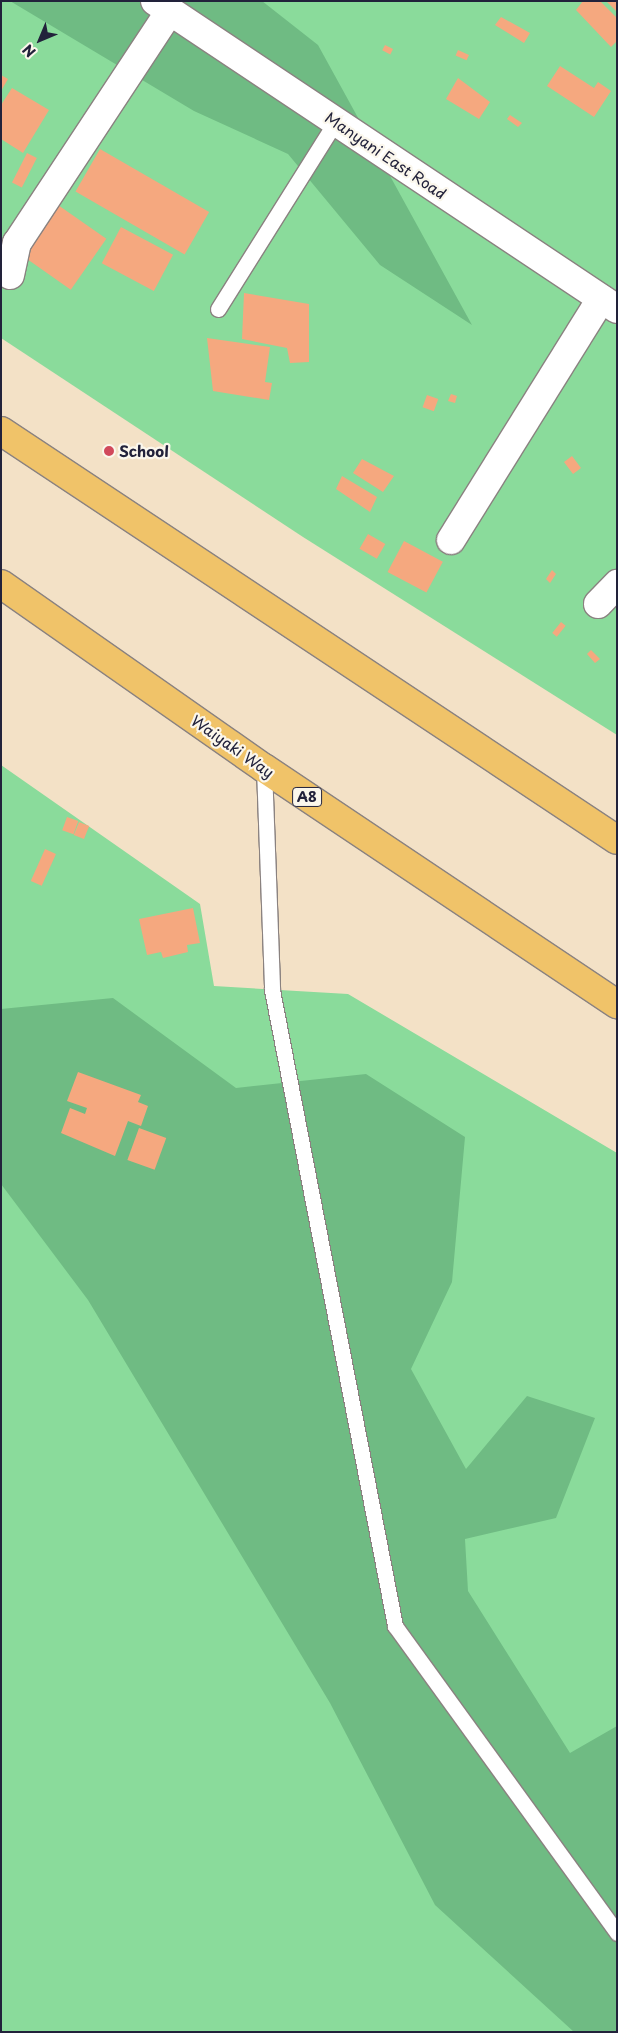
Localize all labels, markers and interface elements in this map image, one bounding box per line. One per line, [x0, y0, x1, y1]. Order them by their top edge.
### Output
north arrow [15, 15, 65, 65]
text: N [18, 40, 40, 62]
street label: Manyani East Road [322, 108, 450, 202]
place label: School [119, 442, 169, 460]
marker: School [103, 445, 115, 457]
street label: Waiyaki Way [188, 711, 278, 781]
road number: A8 [292, 786, 322, 809]

